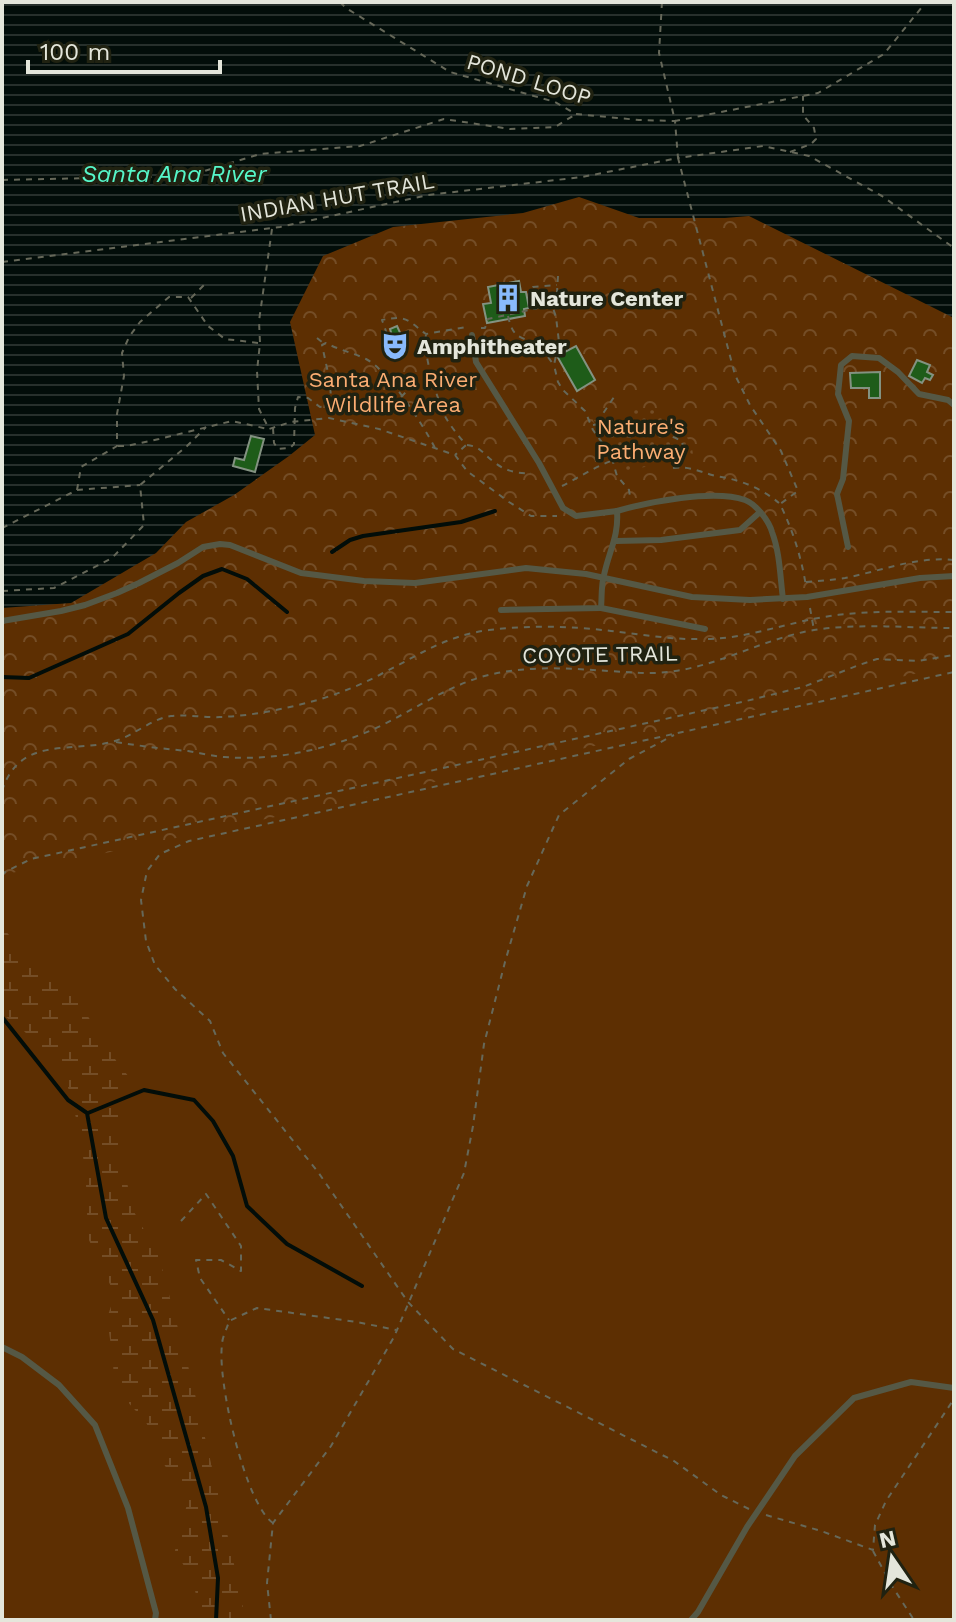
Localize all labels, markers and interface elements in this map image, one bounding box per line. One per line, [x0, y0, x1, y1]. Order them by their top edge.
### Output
scale bar [28, 24, 220, 74]
text: 100 m [40, 38, 110, 66]
street label: POND LOOP [464, 49, 594, 110]
water label: Santa Ana River [81, 160, 268, 188]
street label: INDIAN HUT TRAIL [238, 168, 436, 227]
building icon: Nature Center [493, 283, 523, 313]
place label: Nature Center [530, 286, 684, 311]
theatre icon: Amphitheater [380, 331, 410, 361]
place label: Amphitheater [417, 334, 567, 359]
park label: Santa Ana River Wildlife Area [309, 367, 477, 417]
park label: Nature's Pathway [596, 414, 686, 464]
street label: COYOTE TRAIL [522, 641, 678, 668]
north arrow [852, 1518, 932, 1598]
text: N [877, 1525, 898, 1553]

